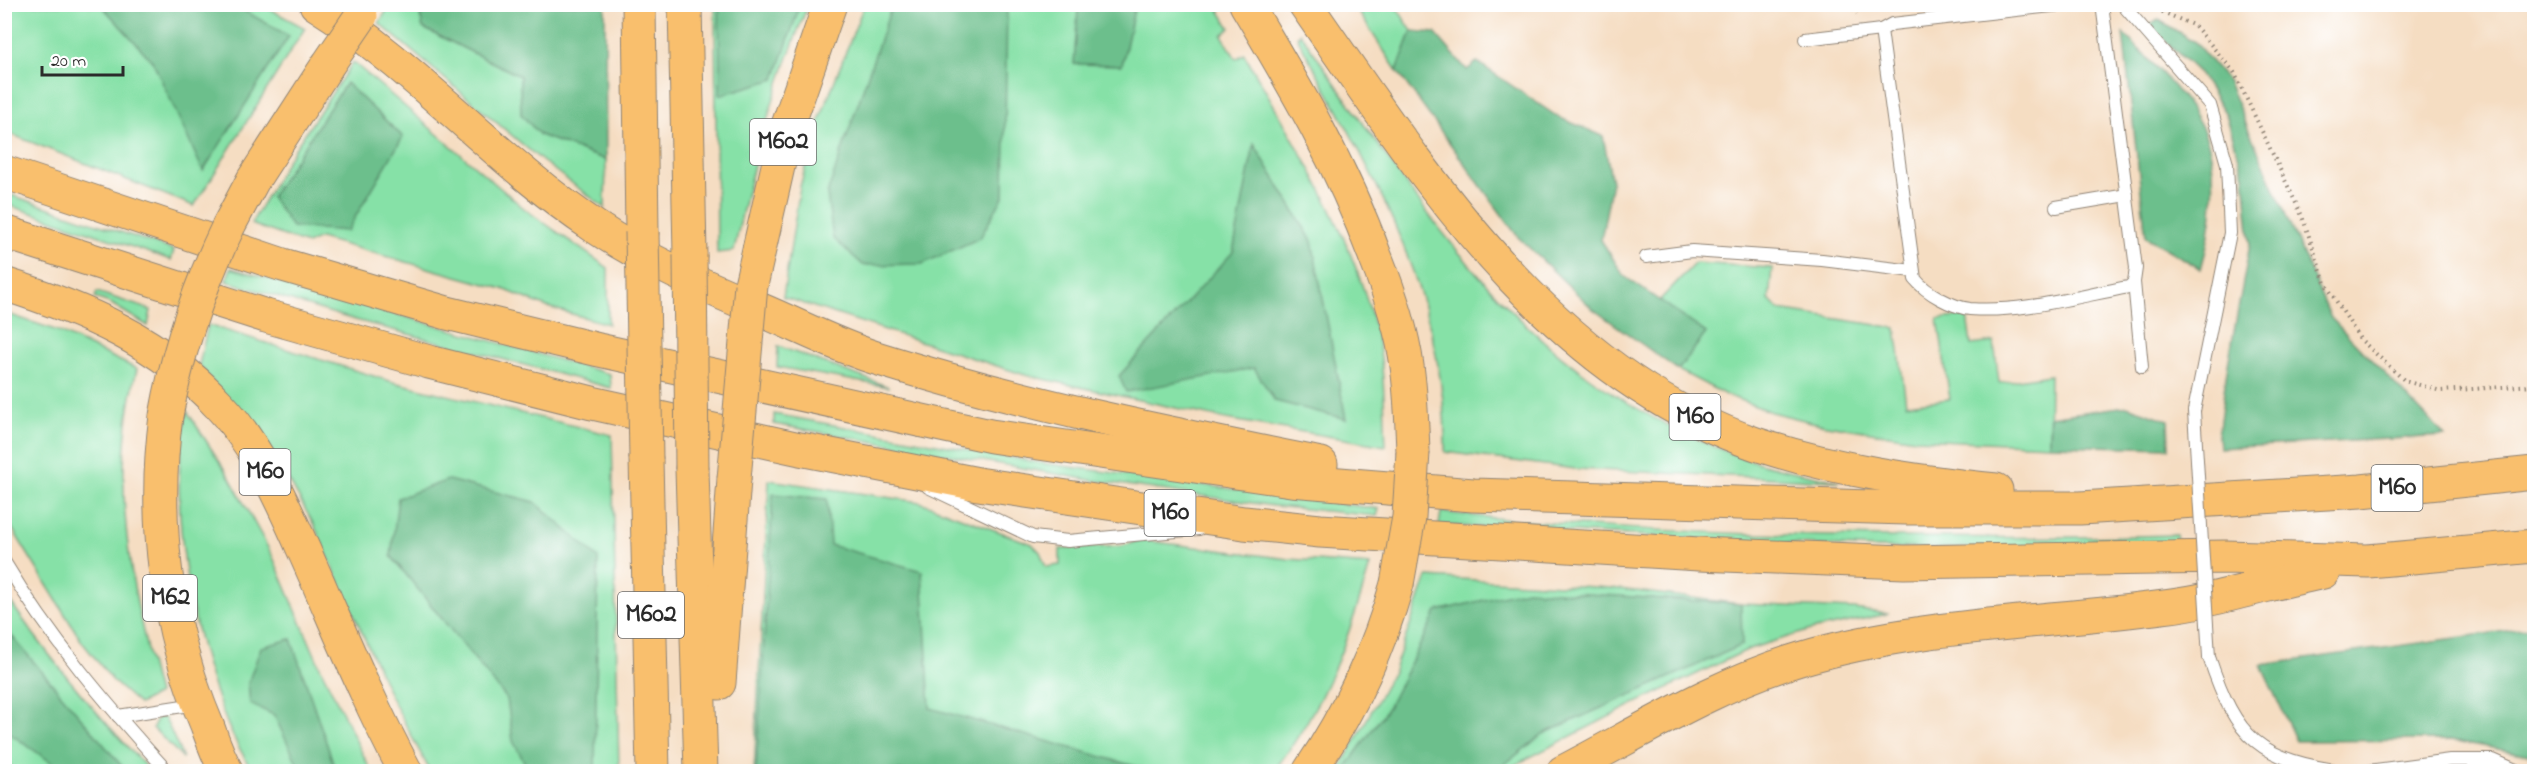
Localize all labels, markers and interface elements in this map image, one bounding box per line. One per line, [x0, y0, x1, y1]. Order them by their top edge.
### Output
scale bar [42, 39, 123, 77]
text: 20 m [51, 49, 86, 75]
road number: M602 [750, 119, 816, 165]
road number: M60 [1670, 394, 1720, 440]
road number: M60 [240, 449, 290, 495]
road number: M60 [2372, 465, 2422, 511]
road number: M60 [1144, 490, 1196, 536]
road number: M62 [143, 575, 197, 621]
road number: M602 [618, 592, 684, 638]

